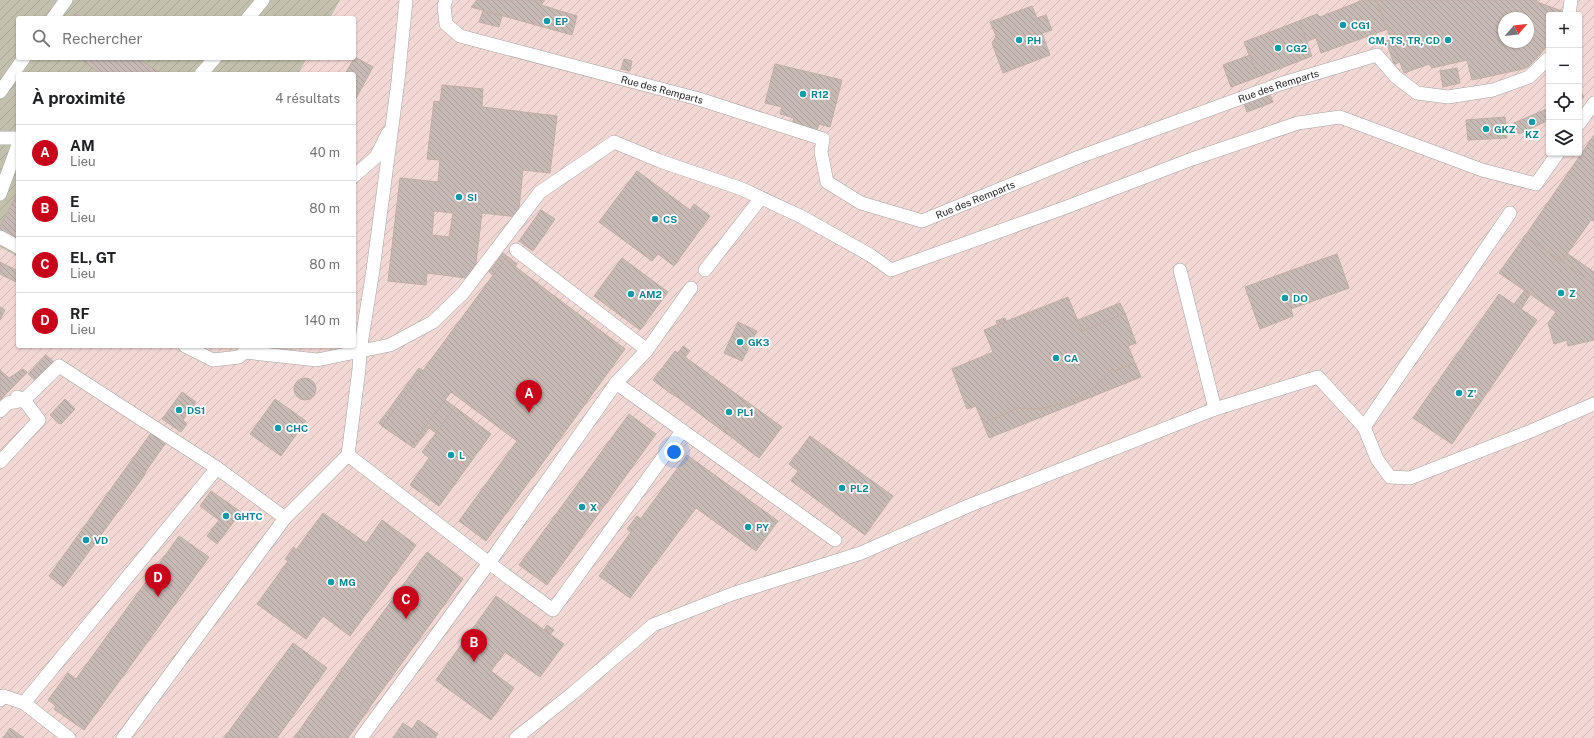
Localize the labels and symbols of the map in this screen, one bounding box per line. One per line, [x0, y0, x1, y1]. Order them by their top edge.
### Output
north arrow [1498, 12, 1534, 48]
place label: EP [555, 15, 568, 27]
marker: EP [542, 16, 552, 26]
place label: CG1 [1351, 19, 1370, 31]
marker: CG1 [1338, 20, 1348, 30]
place label: PH [1027, 34, 1041, 46]
place label: CM, TS, TR, CD [1368, 34, 1440, 46]
marker: PH [1014, 35, 1024, 45]
marker: CM, TS, TR, CD [1443, 35, 1453, 45]
place label: CG2 [1286, 42, 1307, 54]
marker: CG2 [1273, 43, 1283, 53]
street label: Rue des Remparts [1236, 67, 1320, 105]
street label: Rue des Remparts [620, 73, 705, 106]
place label: R12 [811, 88, 829, 100]
marker: R12 [798, 89, 808, 99]
marker: KZ [1527, 117, 1537, 127]
place label: GKZ [1494, 123, 1516, 135]
marker: GKZ [1481, 124, 1491, 134]
place label: KZ [1525, 128, 1539, 140]
street label: Rue des Remparts [934, 178, 1017, 221]
place label: SI [467, 191, 477, 203]
marker: SI [454, 192, 464, 202]
place label: CS [663, 213, 677, 225]
marker: CS [650, 214, 660, 224]
place label: Z [1569, 287, 1576, 299]
place label: AM2 [639, 288, 662, 300]
marker: Z [1556, 288, 1566, 298]
marker: AM2 [626, 289, 636, 299]
place label: DO [1293, 292, 1308, 304]
marker: DO [1280, 293, 1290, 303]
place label: GK3 [748, 336, 770, 348]
marker: GK3 [735, 337, 745, 347]
place label: CA [1064, 352, 1078, 364]
marker: CA [1051, 353, 1061, 363]
pin: A [516, 380, 542, 413]
place label: Z' [1467, 387, 1477, 399]
marker: Z' [1454, 388, 1464, 398]
place label: DS1 [187, 404, 205, 416]
marker: DS1 [174, 405, 184, 415]
place label: PL1 [737, 406, 754, 418]
marker: PL1 [724, 407, 734, 417]
place label: CHC [286, 422, 308, 434]
marker: CHC [273, 423, 283, 433]
your location [664, 442, 684, 462]
place label: L [459, 449, 465, 461]
marker: L [446, 450, 456, 460]
place label: PL2 [850, 482, 869, 494]
marker: PL2 [837, 483, 847, 493]
place label: X [590, 501, 597, 513]
marker: X [577, 502, 587, 512]
place label: GHTC [234, 510, 263, 522]
marker: GHTC [221, 511, 231, 521]
place label: PY [756, 521, 769, 533]
marker: PY [743, 522, 753, 532]
place label: VD [94, 534, 108, 546]
marker: VD [81, 535, 91, 545]
pin: D [145, 564, 171, 597]
place label: MG [339, 576, 356, 588]
marker: MG [326, 577, 336, 587]
pin: C [393, 586, 419, 619]
pin: B [461, 629, 487, 662]

